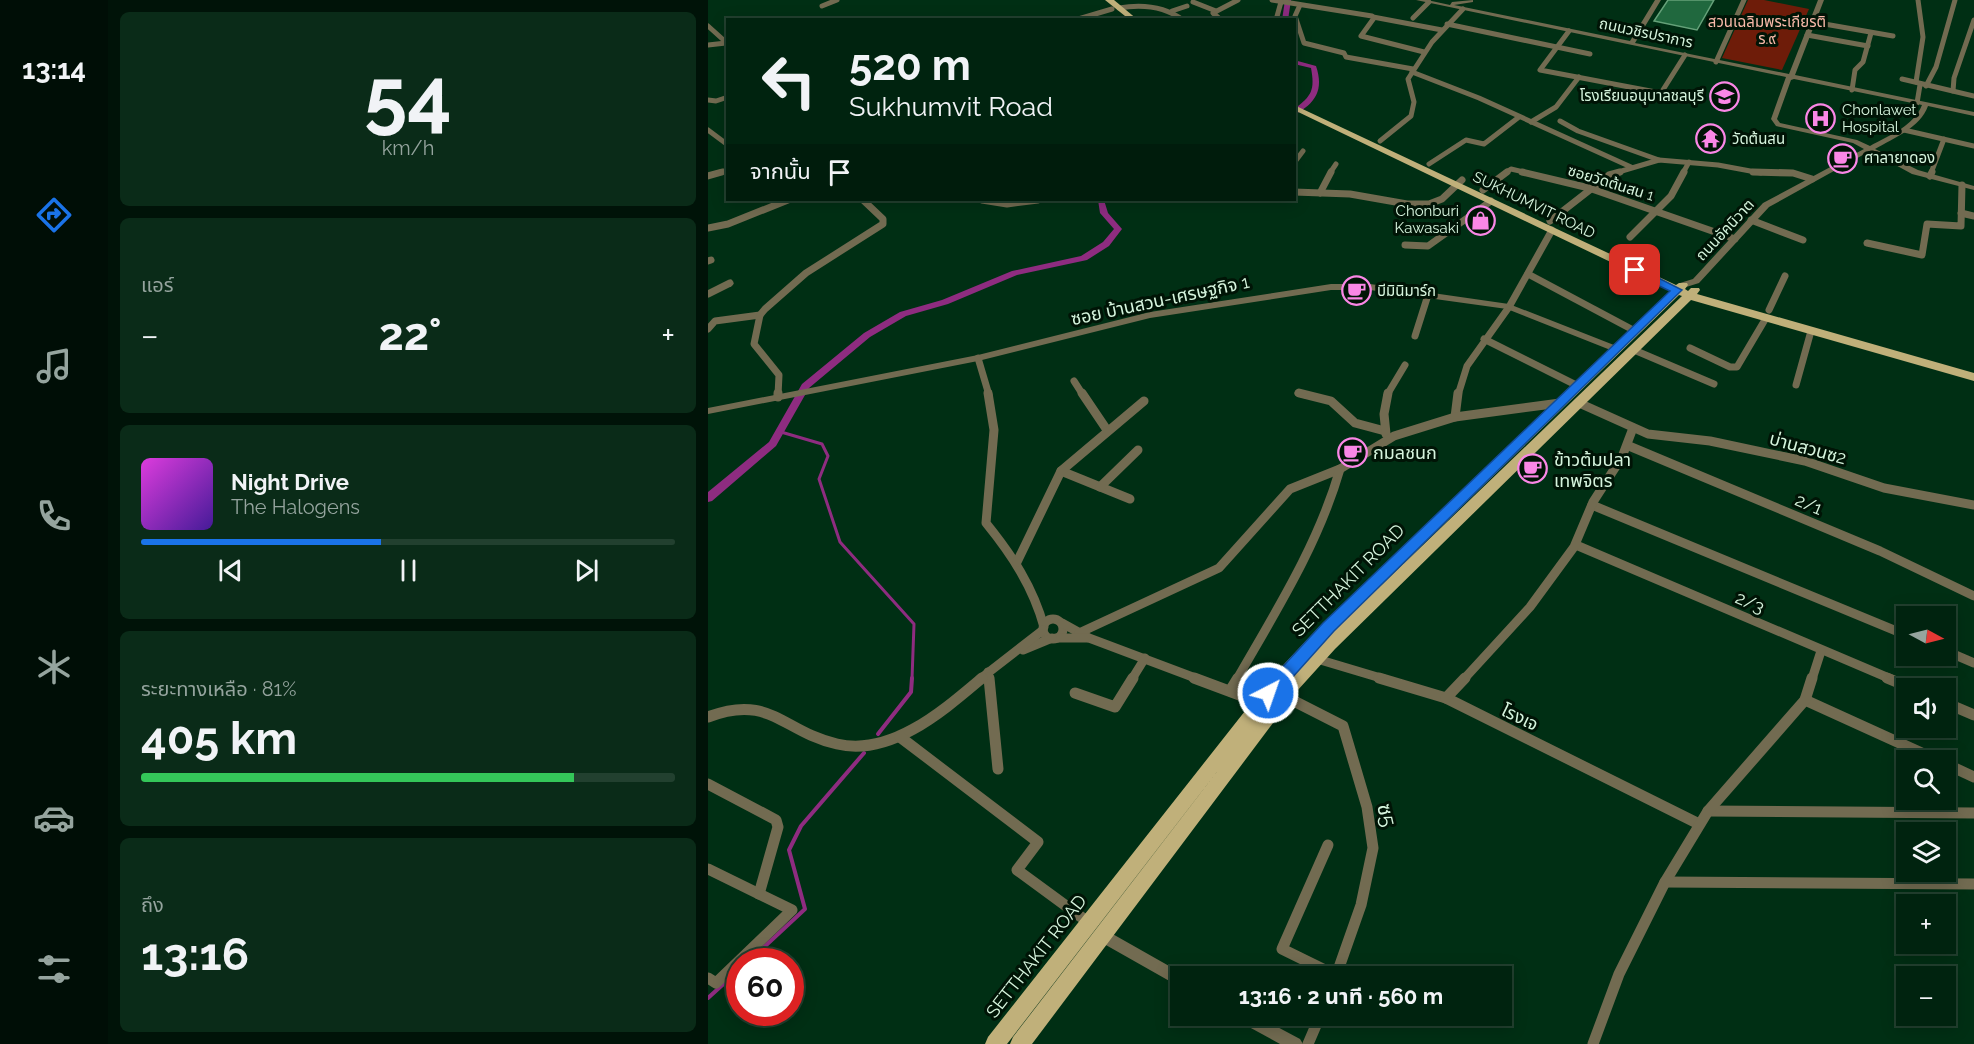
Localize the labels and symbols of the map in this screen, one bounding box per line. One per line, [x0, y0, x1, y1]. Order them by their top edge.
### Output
park label: สวนเฉลิมพระเกียรติ ร.๙ [1708, 13, 1826, 48]
street label: ถนนวชิรปราการ [1598, 14, 1694, 52]
school or university icon: โรงเรียนอนุบาลชลบุรี [1709, 80, 1741, 112]
place label: โรงเรียนอนุบาลชลบุรี [1580, 87, 1704, 105]
place label: Chonlawet Hospital [1842, 101, 1916, 136]
hospital icon: Chonlawet Hospital [1805, 103, 1837, 135]
temple icon: วัดต้นสน [1695, 123, 1727, 155]
place label: วัดต้นสน [1732, 130, 1785, 148]
cafe icon: ศาลายาดอง [1827, 142, 1859, 174]
place label: ศาลายาดอง [1864, 149, 1935, 167]
street label: ซอยวัดต้นสน 1 [1566, 161, 1657, 205]
street label: SUKHUMVIT ROAD [1470, 168, 1598, 242]
street label: ถนนอัคนิวาต [1692, 196, 1758, 264]
place label: Chonburi Kawasaki [1395, 202, 1459, 237]
shop icon: Chonburi Kawasaki [1464, 204, 1496, 236]
pin [1609, 244, 1660, 295]
street label: ซอย บ้านสวน-เศรษฐกิจ 1 [1069, 271, 1251, 329]
cafe icon: บีมินิมาร์ก [1340, 275, 1372, 307]
place label: บีมินิมาร์ก [1377, 282, 1436, 300]
street label: บ่านสวนซ2 [1767, 428, 1849, 468]
cafe icon: กมลชนก [1336, 436, 1368, 468]
place label: กมลชนก [1373, 442, 1437, 463]
place label: ข้าวต้มปลา เทพจิตร [1554, 449, 1631, 491]
cafe icon: ข้าวต้มปลา เทพจิตร [1517, 453, 1549, 485]
street label: 2/1 [1792, 489, 1826, 519]
street label: SETTHAKIT ROAD [1287, 519, 1409, 641]
street label: 2/3 [1732, 587, 1768, 617]
north arrow [1896, 606, 1956, 666]
position arrow [1236, 661, 1300, 725]
street label: โรงเจ [1498, 699, 1542, 735]
street label: ซ5 [1372, 801, 1402, 829]
street label: SETTHAKIT ROAD [981, 890, 1091, 1022]
speed limit sign: 60 [726, 948, 804, 1026]

